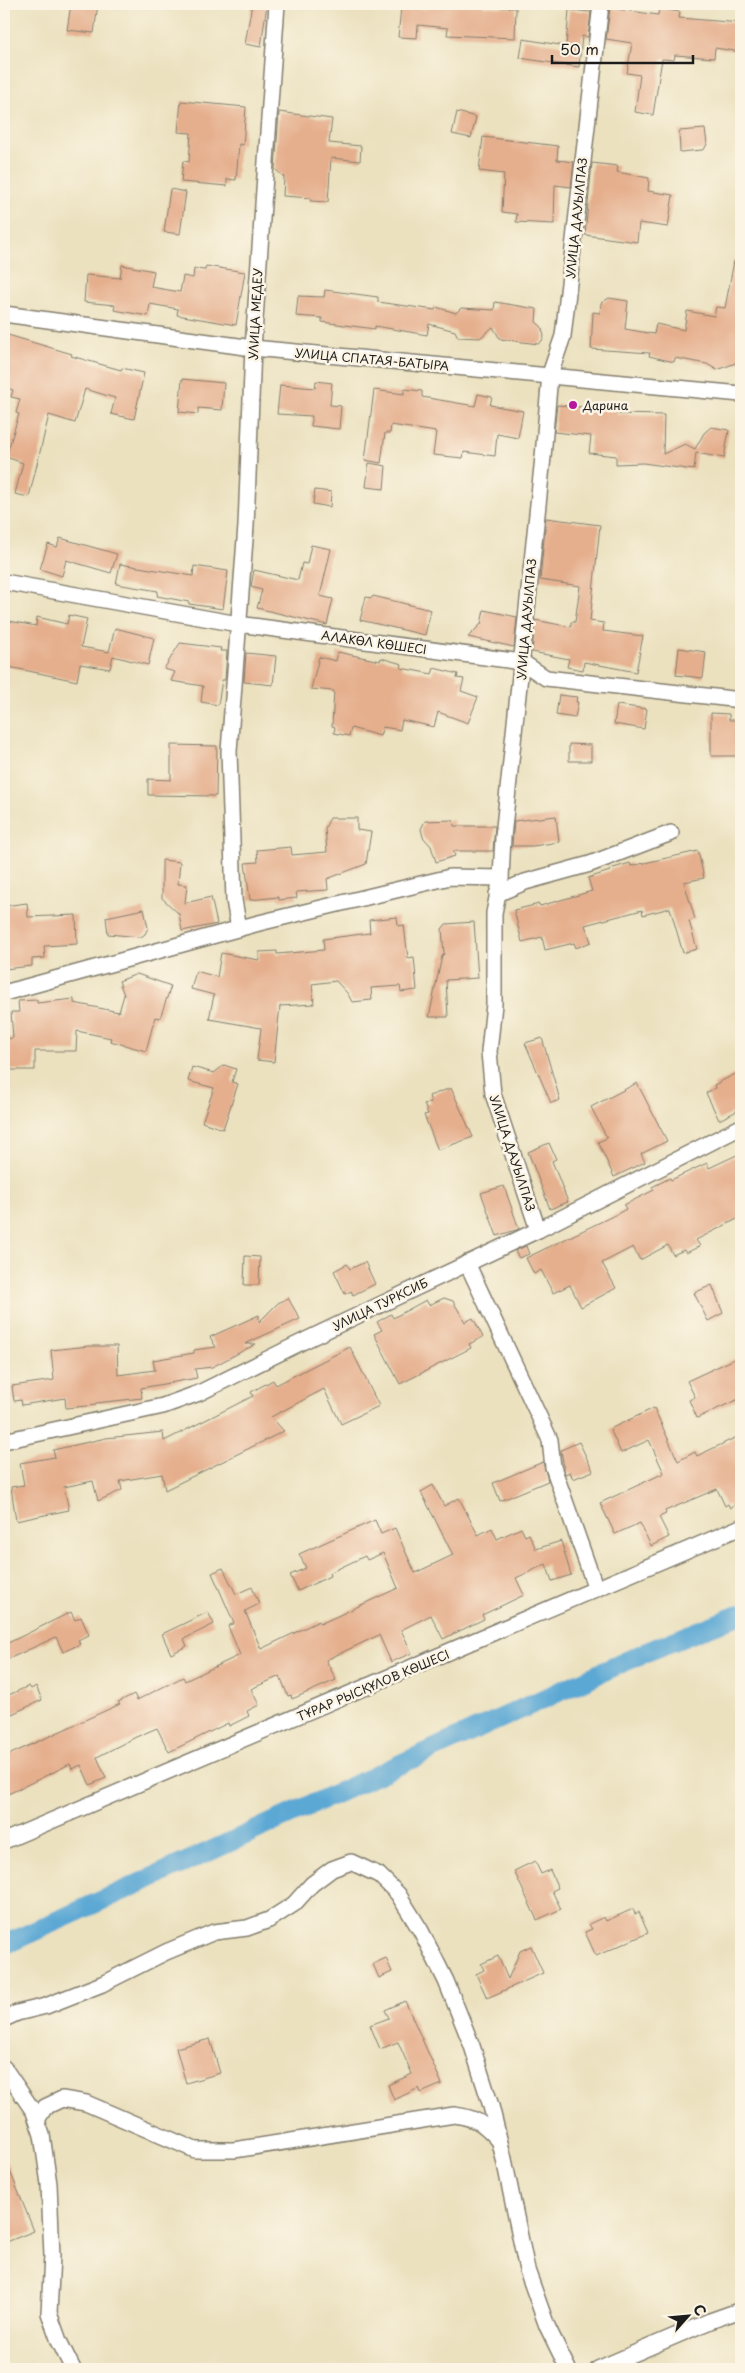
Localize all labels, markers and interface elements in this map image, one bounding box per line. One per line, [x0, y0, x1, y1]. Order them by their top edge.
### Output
scale bar [552, 32, 694, 64]
text: 50 m [560, 37, 599, 60]
street label: УЛИЦА ДАУЫЛПАЗ [561, 157, 591, 279]
street label: УЛИЦА МЕДЕУ [244, 267, 266, 360]
street label: УЛИЦА СПАТАЯ-БАТЫРА [294, 343, 450, 375]
place label: Дарина [582, 396, 629, 414]
marker: Дарина [567, 399, 579, 411]
street label: УЛИЦА ДАУЫЛПАЗ [512, 558, 540, 680]
street label: АЛАКӨЛ КӨШЕСІ [320, 626, 428, 658]
street label: УЛИЦА ДАУЫЛПАЗ [486, 1093, 540, 1213]
street label: УЛИЦА ТУРКСИБ [329, 1273, 431, 1335]
street label: ТҰРАР РЫСҚҰЛОВ КӨШЕСІ [294, 1645, 452, 1725]
north arrow [662, 2290, 712, 2340]
text: С [688, 2300, 712, 2319]

